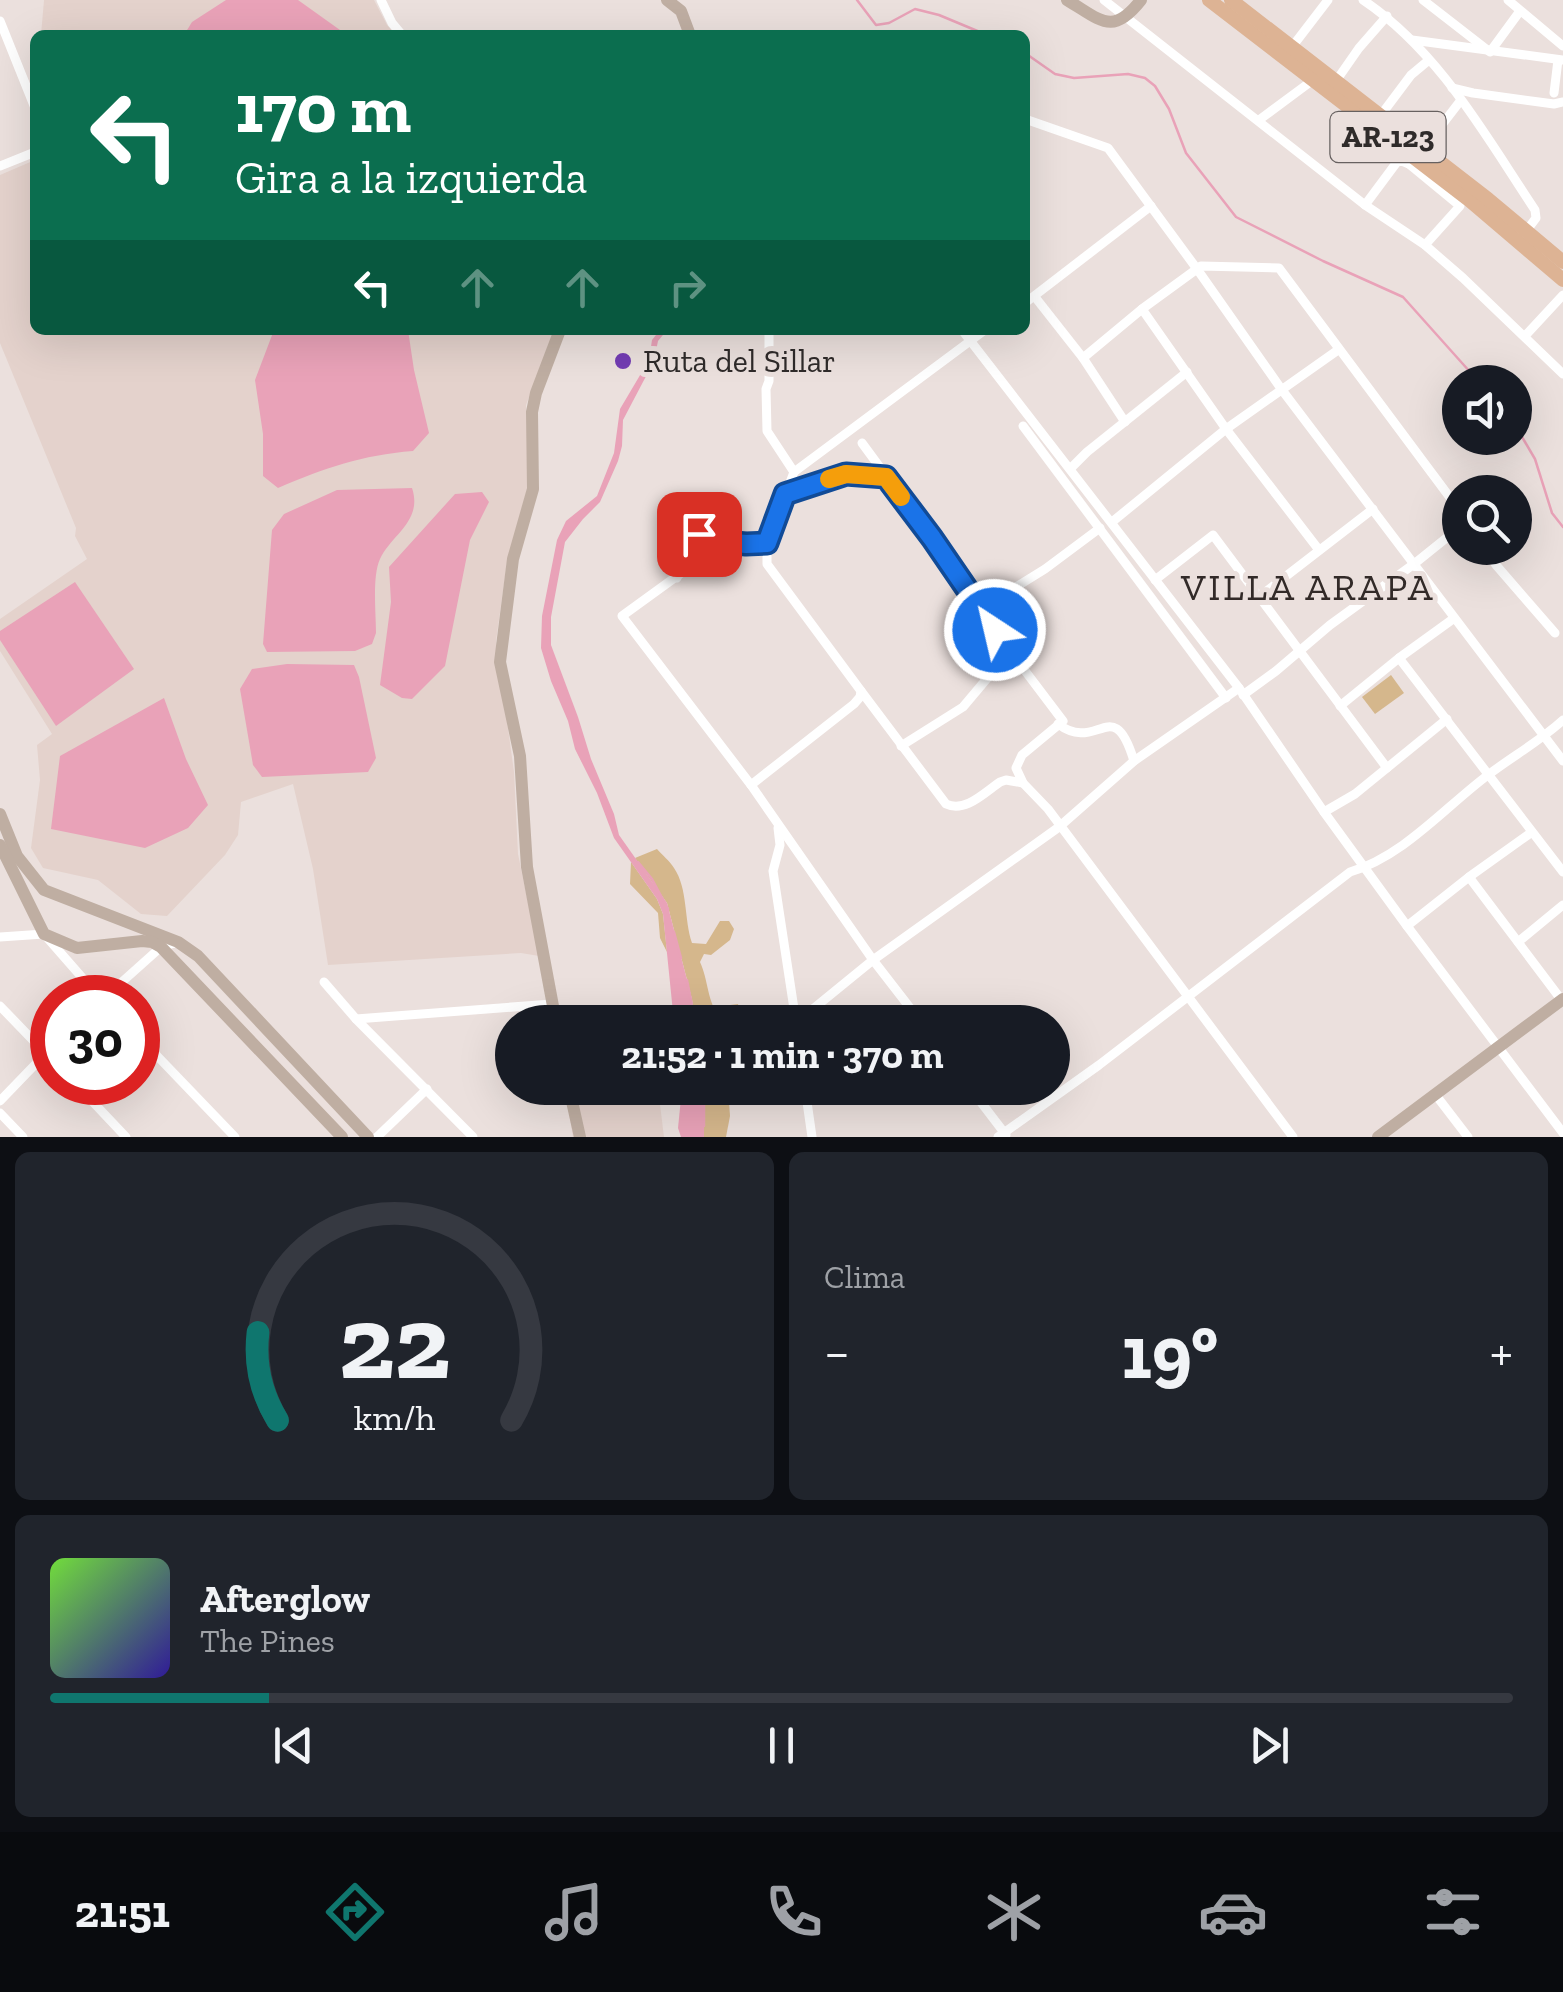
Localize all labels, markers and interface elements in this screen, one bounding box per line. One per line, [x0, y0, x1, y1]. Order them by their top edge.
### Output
text: 170 m [235, 66, 411, 150]
icon: left [70, 70, 200, 200]
road number: AR-123 [1330, 112, 1446, 162]
text: Gira a la izquierda [235, 151, 587, 205]
icon: left [345, 260, 400, 315]
icon: ahead [450, 260, 505, 315]
icon: ahead [555, 260, 610, 315]
icon: right [660, 260, 715, 315]
place label: Ruta del Sillar [643, 342, 836, 380]
marker: Ruta del Sillar [612, 350, 634, 372]
map controls [1442, 365, 1532, 565]
button: sound [1442, 365, 1532, 455]
button: search [1442, 475, 1532, 565]
pin [657, 492, 742, 577]
icon: arrive [672, 507, 727, 562]
district label: VILLA ARAPA [1180, 564, 1435, 610]
position arrow [943, 578, 1047, 682]
speed limit sign: 30 [30, 975, 160, 1105]
text: 21:52 · 1 min · 370 m [621, 1032, 944, 1078]
text: Clima [824, 1258, 905, 1296]
text: 22 [339, 1280, 450, 1405]
text: 19° [1121, 1307, 1218, 1397]
text: − [824, 1319, 850, 1385]
text: + [1490, 1319, 1513, 1385]
text: km/h [354, 1396, 435, 1439]
text: Afterglow [200, 1576, 370, 1622]
text: The Pines [200, 1622, 335, 1660]
icon: previous [266, 1718, 321, 1773]
icon: pause [754, 1718, 809, 1773]
icon: next [1242, 1718, 1297, 1773]
icon: directions [320, 1877, 390, 1947]
icon: music [539, 1877, 609, 1947]
icon: phone [759, 1877, 829, 1947]
icon: climate [979, 1877, 1049, 1947]
icon: car [1198, 1877, 1268, 1947]
icon: filters [1418, 1877, 1488, 1947]
text: 21:51 [75, 1885, 170, 1939]

